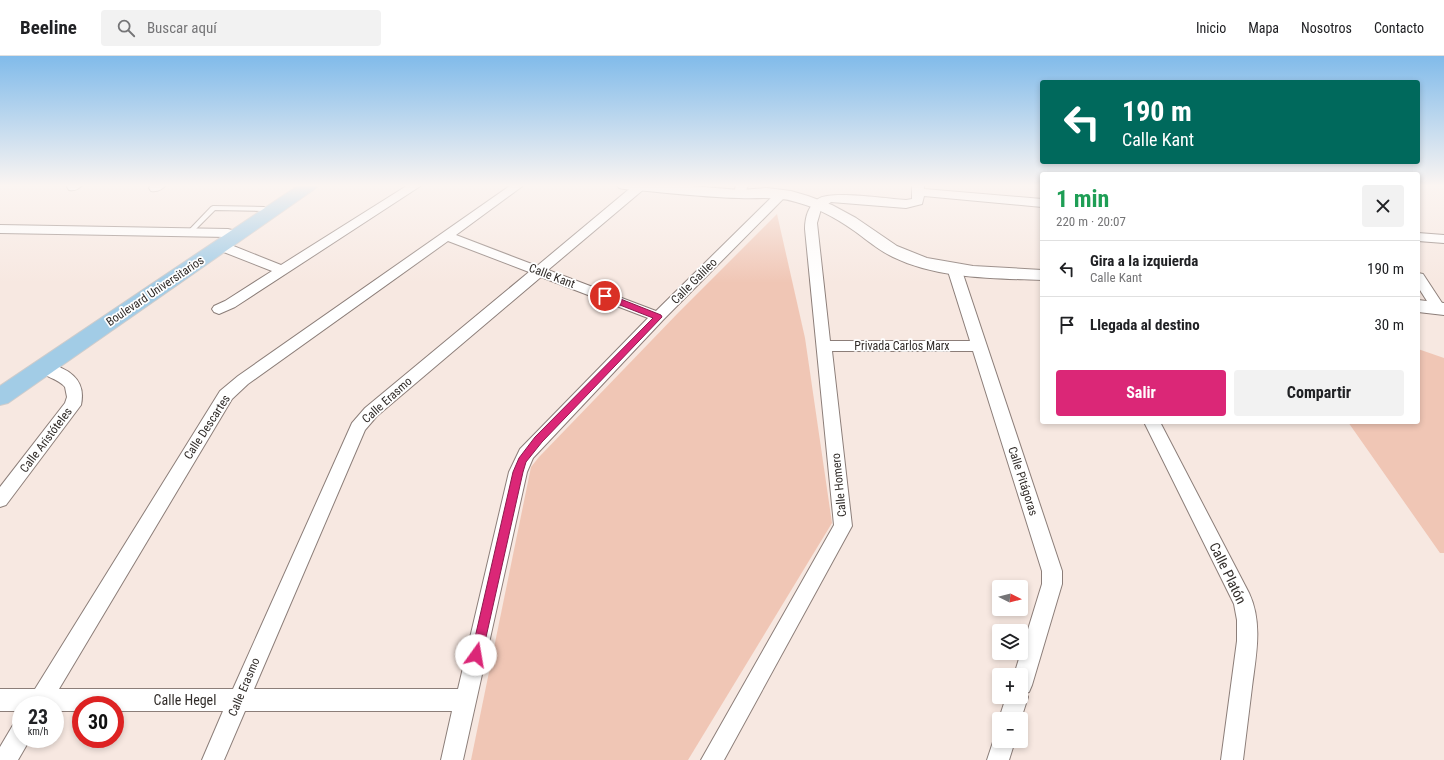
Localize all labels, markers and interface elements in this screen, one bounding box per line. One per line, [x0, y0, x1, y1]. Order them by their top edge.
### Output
search box [101, 10, 381, 46]
text: Beeline [20, 16, 77, 39]
icon: search [115, 17, 137, 39]
text: Buscar aquí [147, 19, 217, 37]
text: Inicio [1196, 20, 1226, 36]
text: Mapa [1248, 20, 1279, 36]
text: Nosotros [1301, 20, 1352, 36]
text: Contacto [1374, 20, 1424, 36]
text: 190 m [1122, 95, 1192, 128]
icon: left [1056, 96, 1108, 148]
text: Calle Kant [1122, 129, 1194, 150]
text: 1 min [1056, 185, 1109, 213]
button: close [1362, 185, 1404, 227]
text: 220 m · 20:07 [1056, 214, 1126, 229]
text: Gira a la izquierda [1090, 252, 1198, 270]
street label: Boulevard Universitarios [104, 253, 206, 329]
street label: Calle Galileo [668, 255, 720, 307]
icon: left [1056, 258, 1078, 280]
text: 190 m [1367, 260, 1404, 278]
street label: Calle Kant [527, 261, 577, 291]
text: Calle Kant [1090, 270, 1142, 285]
pin [588, 279, 622, 313]
icon: arrive [594, 285, 616, 307]
icon: arrive [1056, 314, 1078, 336]
text: Llegada al destino [1090, 316, 1200, 334]
text: 30 m [1374, 316, 1404, 334]
street label: Privada Carlos Marx [854, 339, 950, 353]
button: Salir [1056, 370, 1226, 416]
button: Compartir [1234, 370, 1404, 416]
street label: Calle Erasmo [359, 374, 415, 426]
street label: Calle Descartes [181, 392, 233, 462]
street label: Calle Aristóteles [17, 405, 75, 475]
street label: Calle Pitágoras [1005, 445, 1041, 517]
street label: Calle Homero [829, 452, 849, 518]
street label: Calle Platón [1206, 540, 1250, 606]
north arrow [992, 580, 1028, 616]
map controls [992, 580, 1028, 748]
button: layers [992, 624, 1028, 660]
position arrow [455, 634, 497, 676]
street label: Calle Erasmo [225, 656, 263, 718]
button: + [992, 668, 1028, 704]
street label: Calle Hegel [154, 692, 216, 708]
speed limit sign: 30 [72, 696, 124, 748]
text: 23 [28, 705, 48, 729]
button: − [992, 712, 1028, 748]
text: km/h [28, 726, 48, 737]

